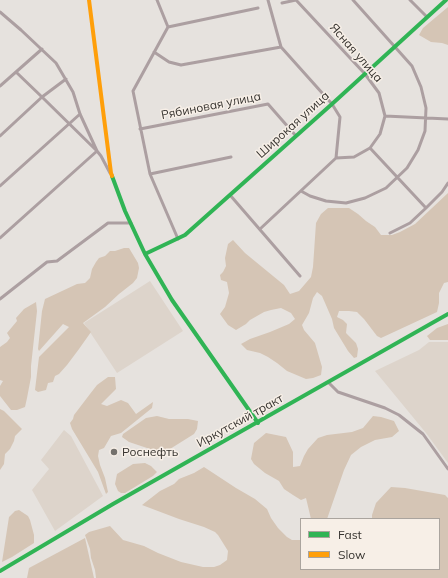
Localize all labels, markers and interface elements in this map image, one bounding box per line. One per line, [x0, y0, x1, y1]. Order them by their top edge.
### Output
street label: Ясная улица [326, 21, 386, 85]
street label: Рябиновая улица [160, 89, 262, 123]
street label: Широкая улица [254, 89, 332, 161]
street label: Иркутский тракт [194, 391, 286, 451]
place label: Роснефть [122, 445, 178, 459]
marker: Роснефть [109, 447, 119, 457]
legend [300, 518, 440, 570]
text: Fast [338, 527, 362, 542]
text: Slow [338, 547, 366, 562]

